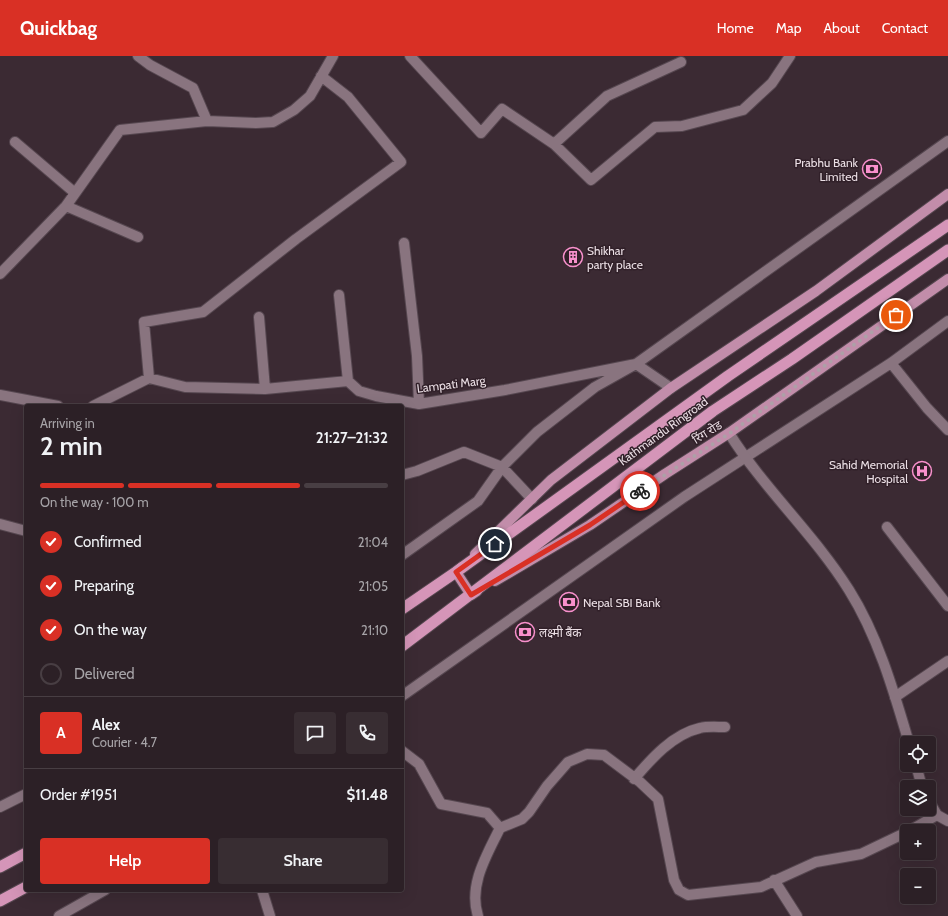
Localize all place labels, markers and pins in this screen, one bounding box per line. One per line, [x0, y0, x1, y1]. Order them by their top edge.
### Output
place label: Prabhu Bank Limited [795, 155, 859, 184]
bank icon: Prabhu Bank Limited [861, 158, 883, 180]
place label: Shikhar party place [587, 243, 643, 272]
building icon: Shikhar party place [562, 246, 584, 268]
pin [879, 298, 913, 332]
place label: Sahid Memorial Hospital [829, 457, 908, 486]
hospital icon: Sahid Memorial Hospital [911, 460, 933, 482]
pin [478, 527, 512, 561]
bank icon: Nepal SBI Bank [558, 591, 580, 613]
place label: Nepal SBI Bank [583, 595, 661, 610]
bank icon: लक्ष्मी बैंक [514, 621, 536, 643]
place label: लक्ष्मी बैंक [539, 625, 582, 640]

